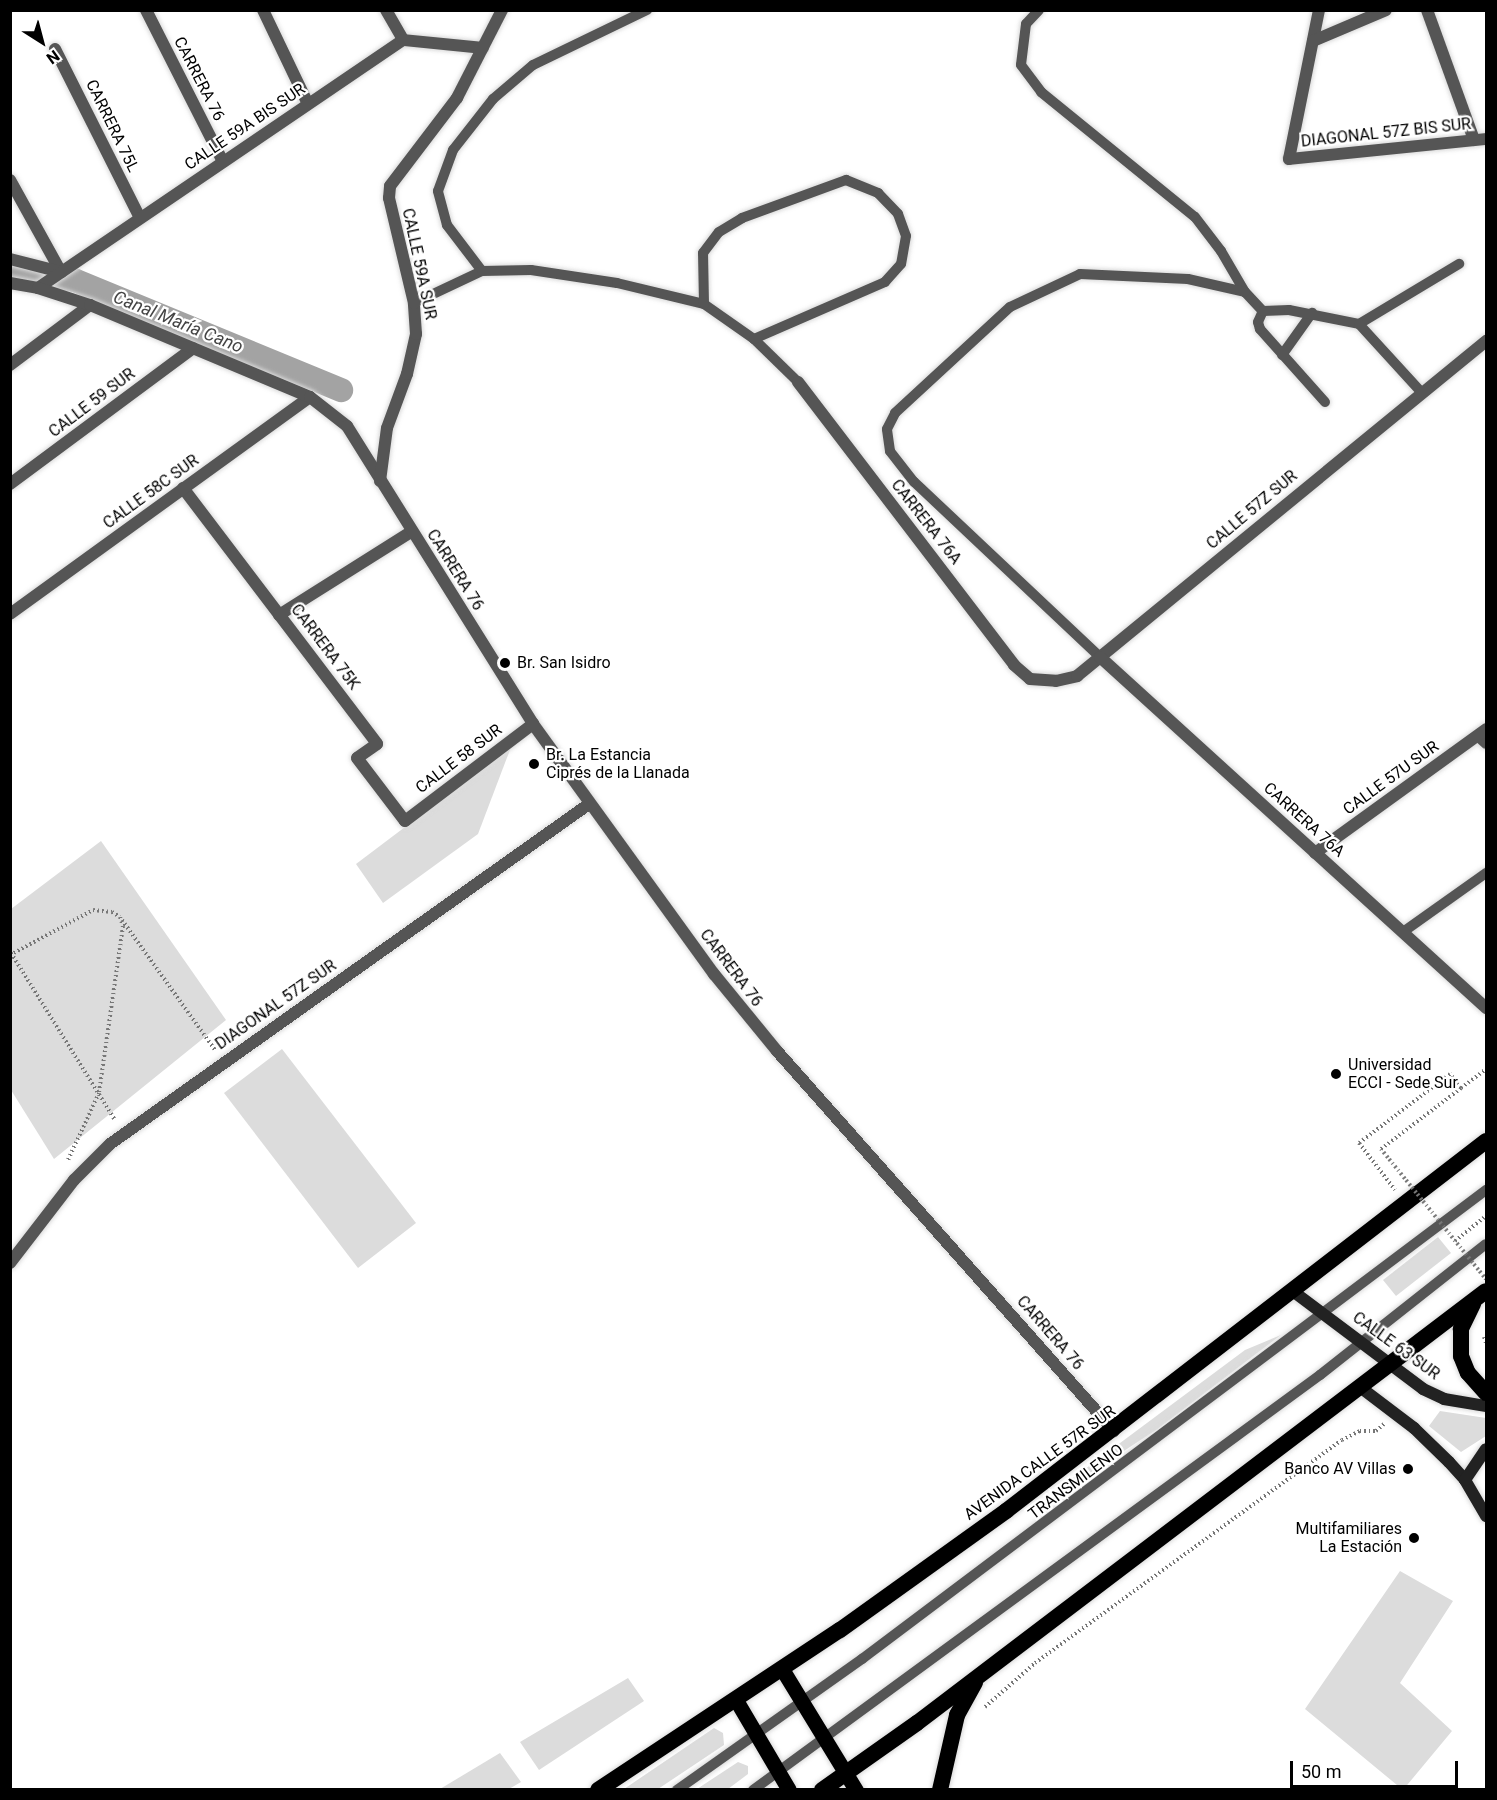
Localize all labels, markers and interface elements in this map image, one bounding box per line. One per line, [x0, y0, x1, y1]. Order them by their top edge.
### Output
north arrow [12, 12, 72, 72]
street label: CARRERA 76 [170, 34, 228, 124]
text: N [43, 46, 63, 68]
street label: CARRERA 75L [81, 77, 143, 175]
street label: CALLE 59A BIS SUR [181, 80, 309, 174]
street label: DIAGONAL 57Z BIS SUR [1300, 115, 1472, 151]
street label: CALLE 59A SUR [398, 207, 440, 321]
water label: Canal María Cano [110, 286, 246, 358]
street label: CALLE 59 SUR [45, 364, 139, 442]
street label: CALLE 58C SUR [100, 451, 202, 533]
street label: CALLE 57Z SUR [1203, 467, 1301, 553]
street label: CARRERA 76A [887, 476, 965, 568]
street label: CARRERA 76 [423, 526, 487, 614]
street label: CARRERA 75K [287, 601, 363, 693]
place label: Br. San Isidro [517, 653, 611, 673]
marker: Br. San Isidro [498, 656, 512, 670]
street label: CALLE 58 SUR [412, 720, 506, 798]
street label: CALLE 57U SUR [1340, 737, 1442, 819]
place label: Br. La Estancia Ciprés de la Llanada [546, 745, 690, 783]
marker: Br. La Estancia Ciprés de la Llanada [527, 757, 541, 771]
street label: CARRERA 76A [1260, 779, 1348, 861]
street label: CARRERA 76 [696, 926, 766, 1010]
street label: DIAGONAL 57Z SUR [212, 956, 340, 1054]
place label: Universidad ECCI - Sede Sur [1348, 1055, 1458, 1093]
marker: Universidad ECCI - Sede Sur [1329, 1067, 1343, 1081]
street label: CARRERA 76 [1013, 1292, 1087, 1374]
street label: CALLE 63 SUR [1349, 1308, 1443, 1384]
street label: AVENIDA CALLE 57R SUR [961, 1402, 1119, 1524]
street label: TRANSMILENIO [1025, 1440, 1127, 1524]
place label: Banco AV Villas [1284, 1459, 1396, 1479]
marker: Banco AV Villas [1401, 1462, 1415, 1476]
place label: Multifamiliares La Estación [1296, 1519, 1402, 1557]
marker: Multifamiliares La Estación [1407, 1531, 1421, 1545]
scale bar [1293, 1749, 1461, 1787]
text: 50 m [1301, 1761, 1341, 1782]

